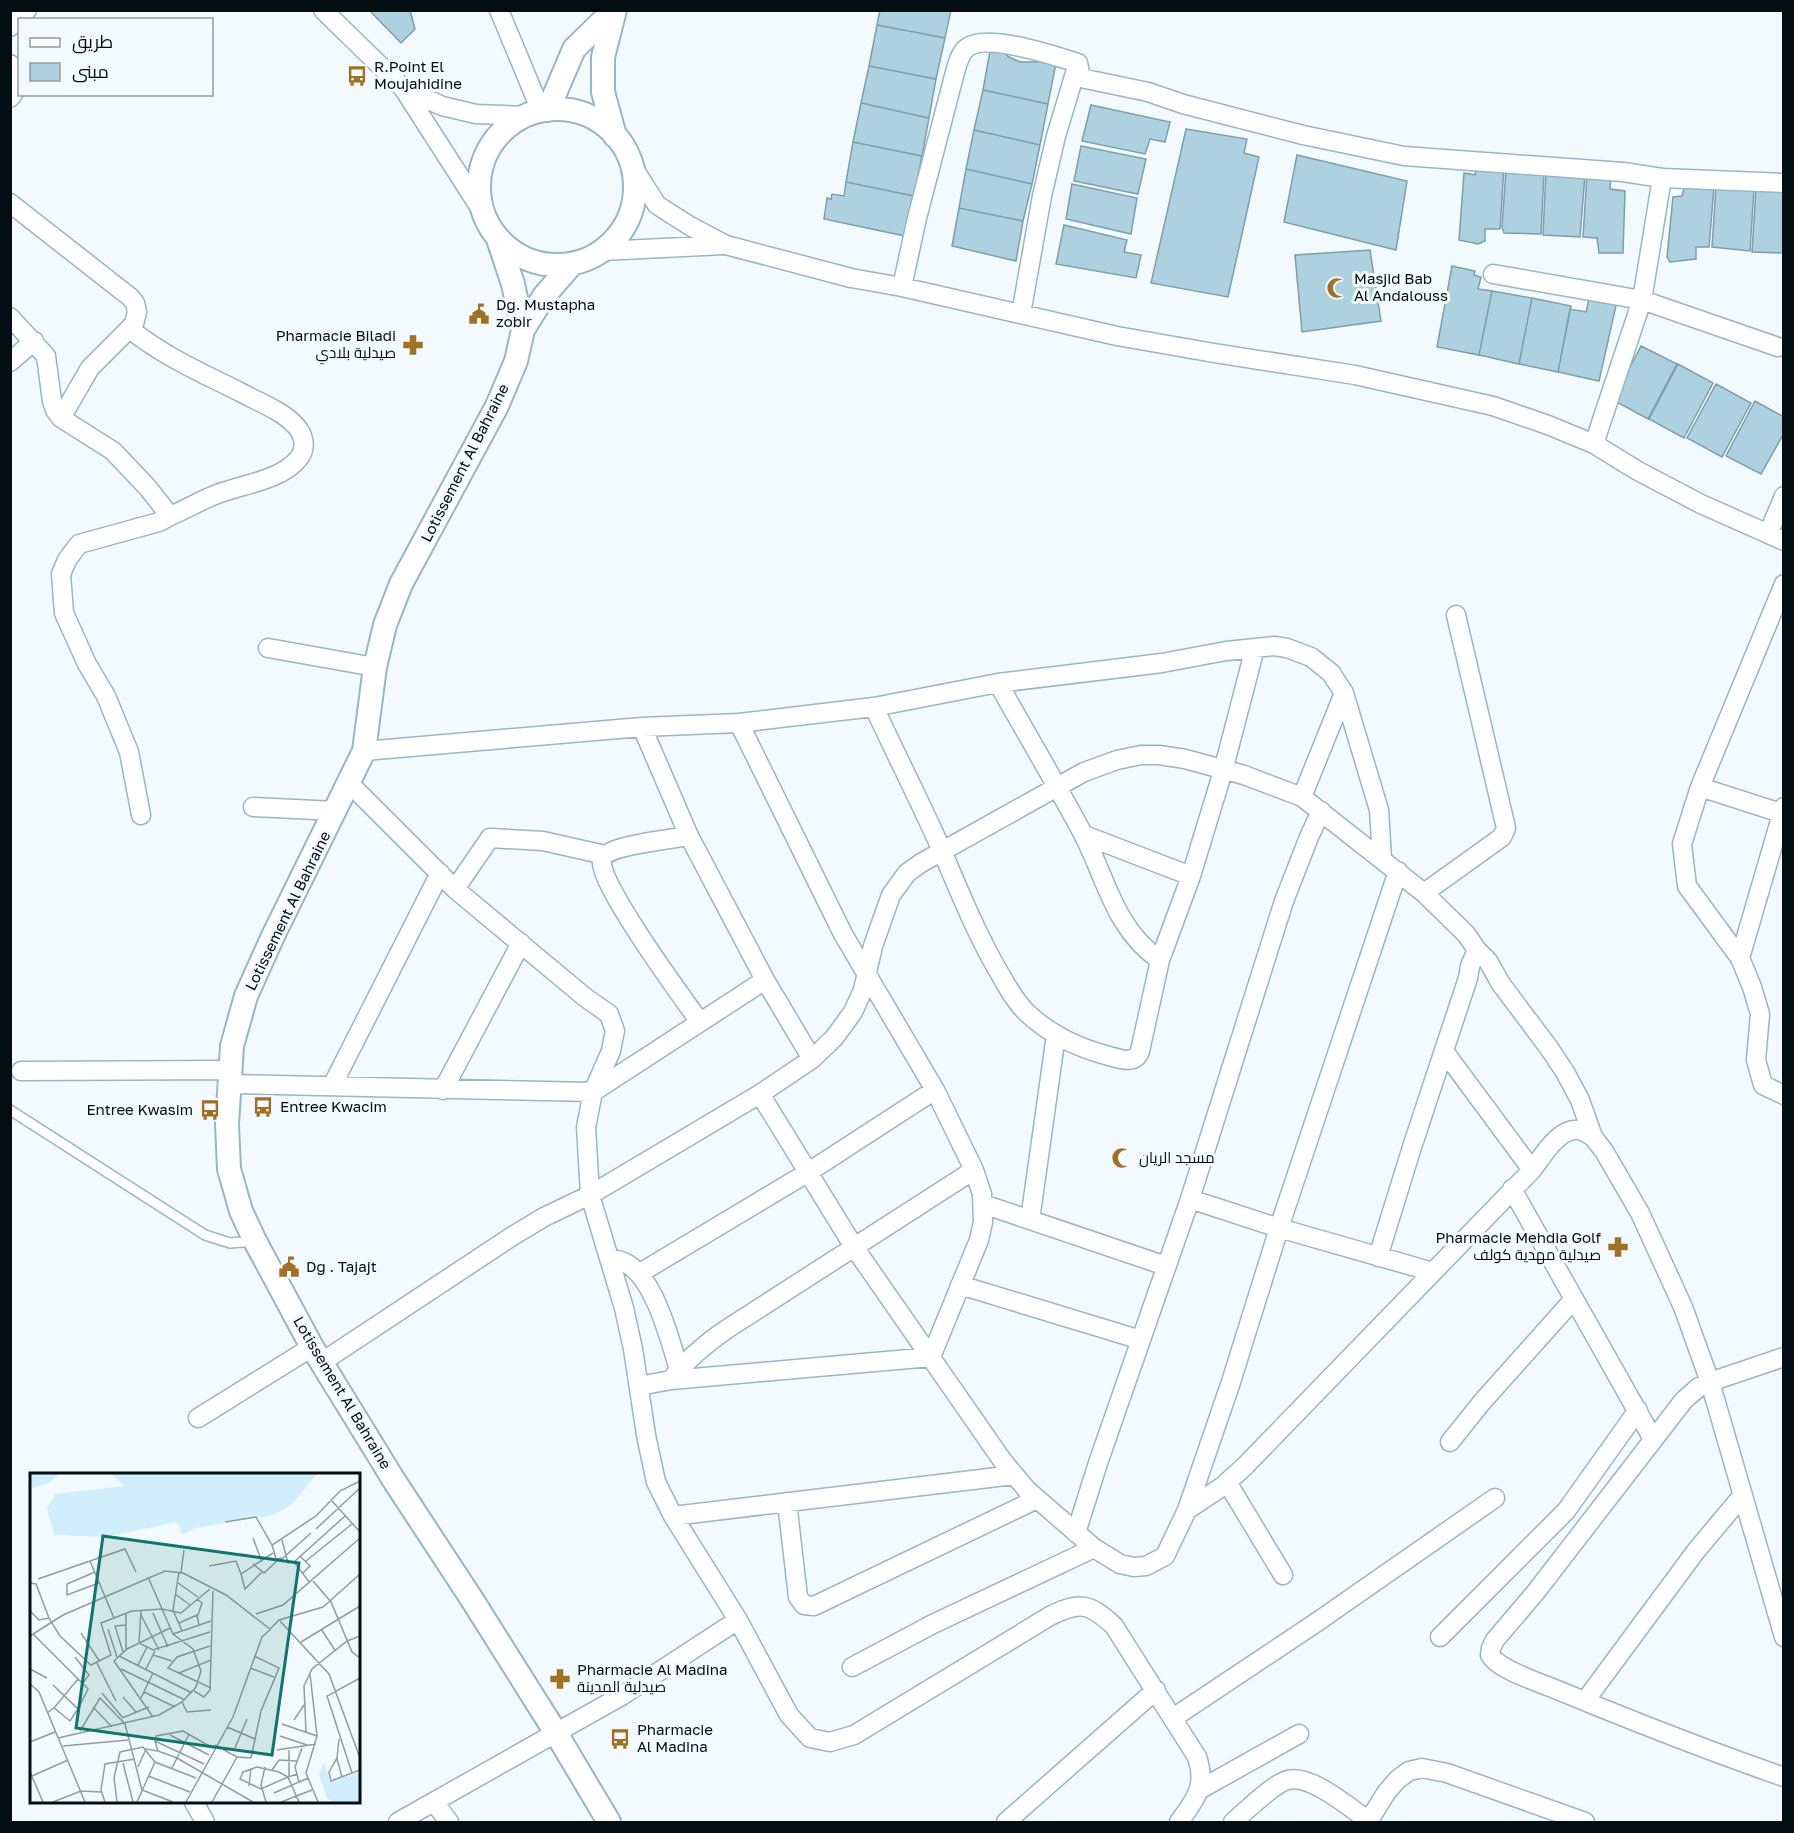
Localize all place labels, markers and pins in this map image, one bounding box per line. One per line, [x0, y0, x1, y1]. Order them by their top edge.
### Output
place label: R.Point El Moujahidine [374, 57, 462, 92]
bus stop icon: R.Point El Moujahidine [345, 64, 369, 88]
place label: Masjid Bab Al Andalouss [1354, 269, 1448, 304]
mosque icon: Masjid Bab Al Andalouss [1325, 276, 1349, 300]
place label: Dg. Mustapha zobir [496, 295, 595, 330]
public building icon: Dg. Mustapha zobir [467, 302, 491, 326]
place label: Pharmacie Biladi صيدلية بلادي [276, 326, 396, 365]
pharmacy icon: Pharmacie Biladi صيدلية بلادي [401, 333, 425, 357]
bus stop icon: Entree Kwacim [251, 1095, 275, 1119]
place label: Entree Kwacim [280, 1097, 387, 1115]
bus stop icon: Entree Kwasim [198, 1098, 222, 1122]
place label: Entree Kwasim [86, 1100, 193, 1118]
mosque icon: مسجد الريان [1110, 1146, 1134, 1170]
place label: مسجد الريان [1139, 1148, 1215, 1168]
place label: Pharmacie Mehdia Golf صيدلية مهدية كولف [1435, 1228, 1602, 1265]
pharmacy icon: Pharmacie Mehdia Golf صيدلية مهدية كولف [1606, 1235, 1630, 1259]
public building icon: Dg . Tajajt [277, 1255, 301, 1279]
place label: Dg . Tajajt [306, 1257, 377, 1275]
place label: Pharmacie Al Madina صيدلية المدينة [577, 1660, 727, 1695]
pharmacy icon: Pharmacie Al Madina صيدلية المدينة [548, 1667, 572, 1691]
place label: Pharmacie Al Madina [637, 1720, 713, 1755]
bus stop icon: Pharmacie Al Madina [608, 1727, 632, 1751]

